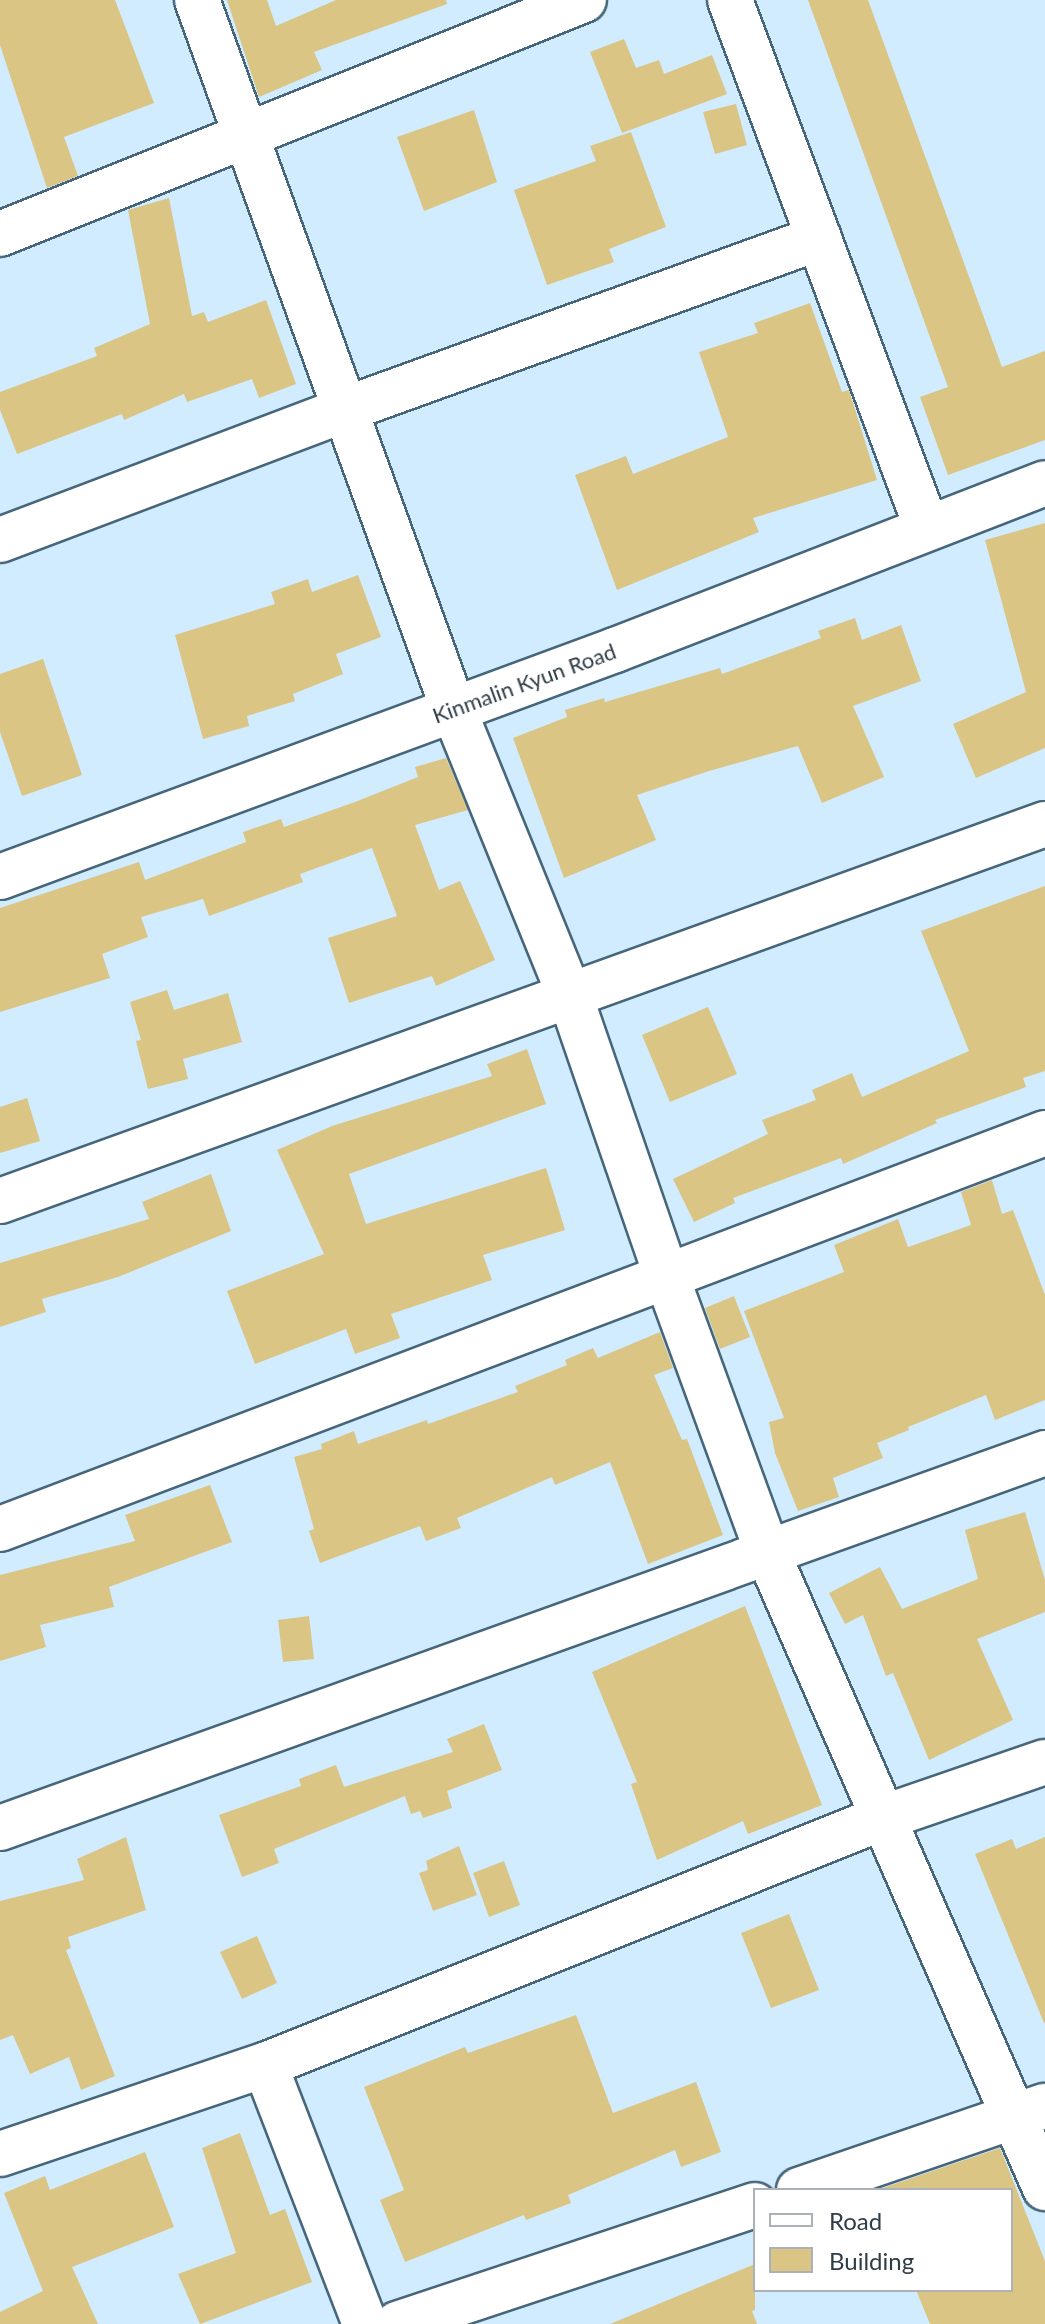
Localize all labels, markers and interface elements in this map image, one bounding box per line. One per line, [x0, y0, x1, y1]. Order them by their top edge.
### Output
street label: Kinmalin Kyun Road [429, 638, 619, 728]
legend [753, 2188, 1013, 2292]
text: Road [829, 2206, 882, 2235]
text: Building [829, 2246, 914, 2275]

